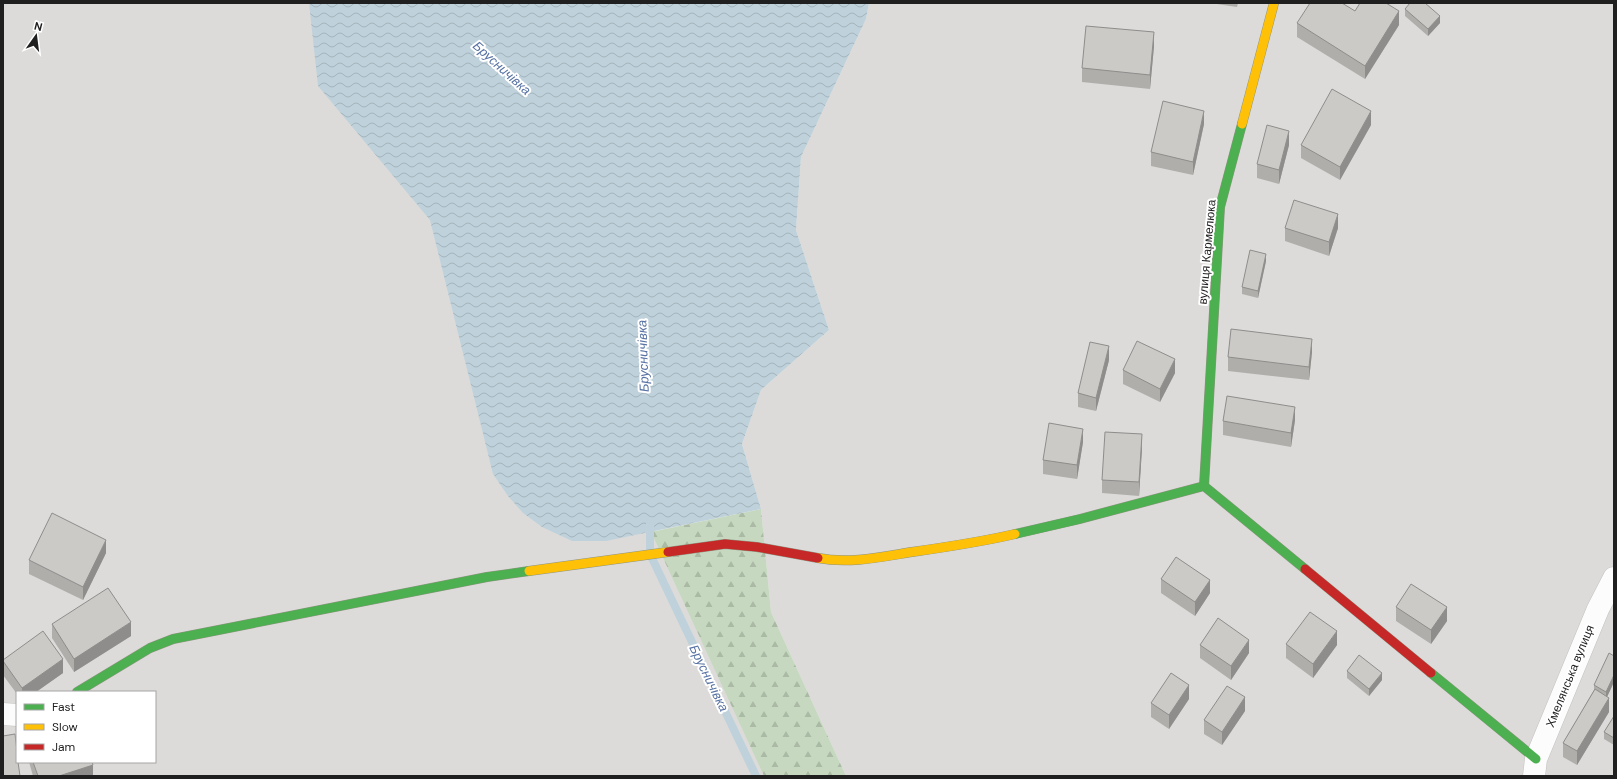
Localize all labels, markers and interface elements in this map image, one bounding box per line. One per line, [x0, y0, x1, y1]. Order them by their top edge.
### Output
north arrow [16, 16, 56, 56]
text: N [33, 19, 44, 34]
water label: Брусничівка [469, 37, 535, 99]
street label: вулиця Кармелюка [1194, 199, 1220, 305]
water label: Брусничівка [633, 320, 653, 392]
street label: Хмелянська вулиця [1542, 622, 1598, 730]
water label: Брусничівка [685, 642, 733, 714]
legend [16, 691, 156, 763]
text: Fast [52, 699, 75, 715]
text: Slow [52, 719, 78, 735]
text: Jam [52, 739, 75, 755]

